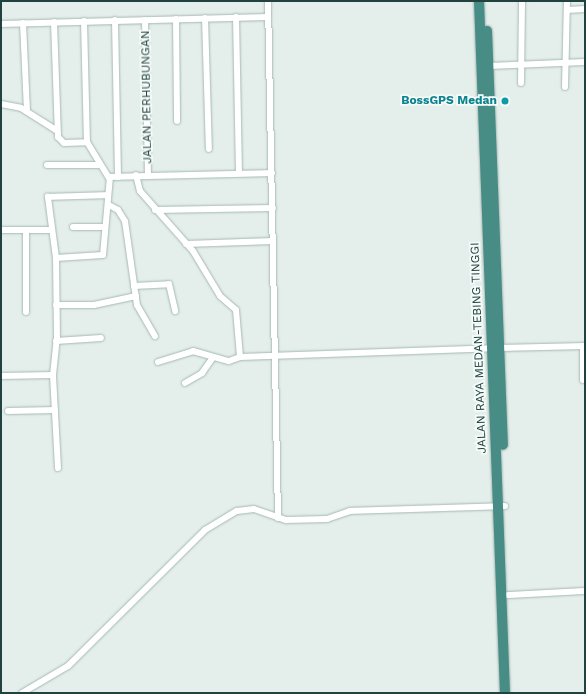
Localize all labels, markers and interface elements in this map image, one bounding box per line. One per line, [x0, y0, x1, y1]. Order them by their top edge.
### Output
street label: JALAN PERHUBUNGAN [139, 30, 155, 164]
place label: BossGPS Medan [401, 94, 497, 108]
marker: BossGPS Medan [500, 96, 510, 106]
street label: JALAN RAYA MEDAN-TEBING TINGGI [468, 242, 490, 454]

